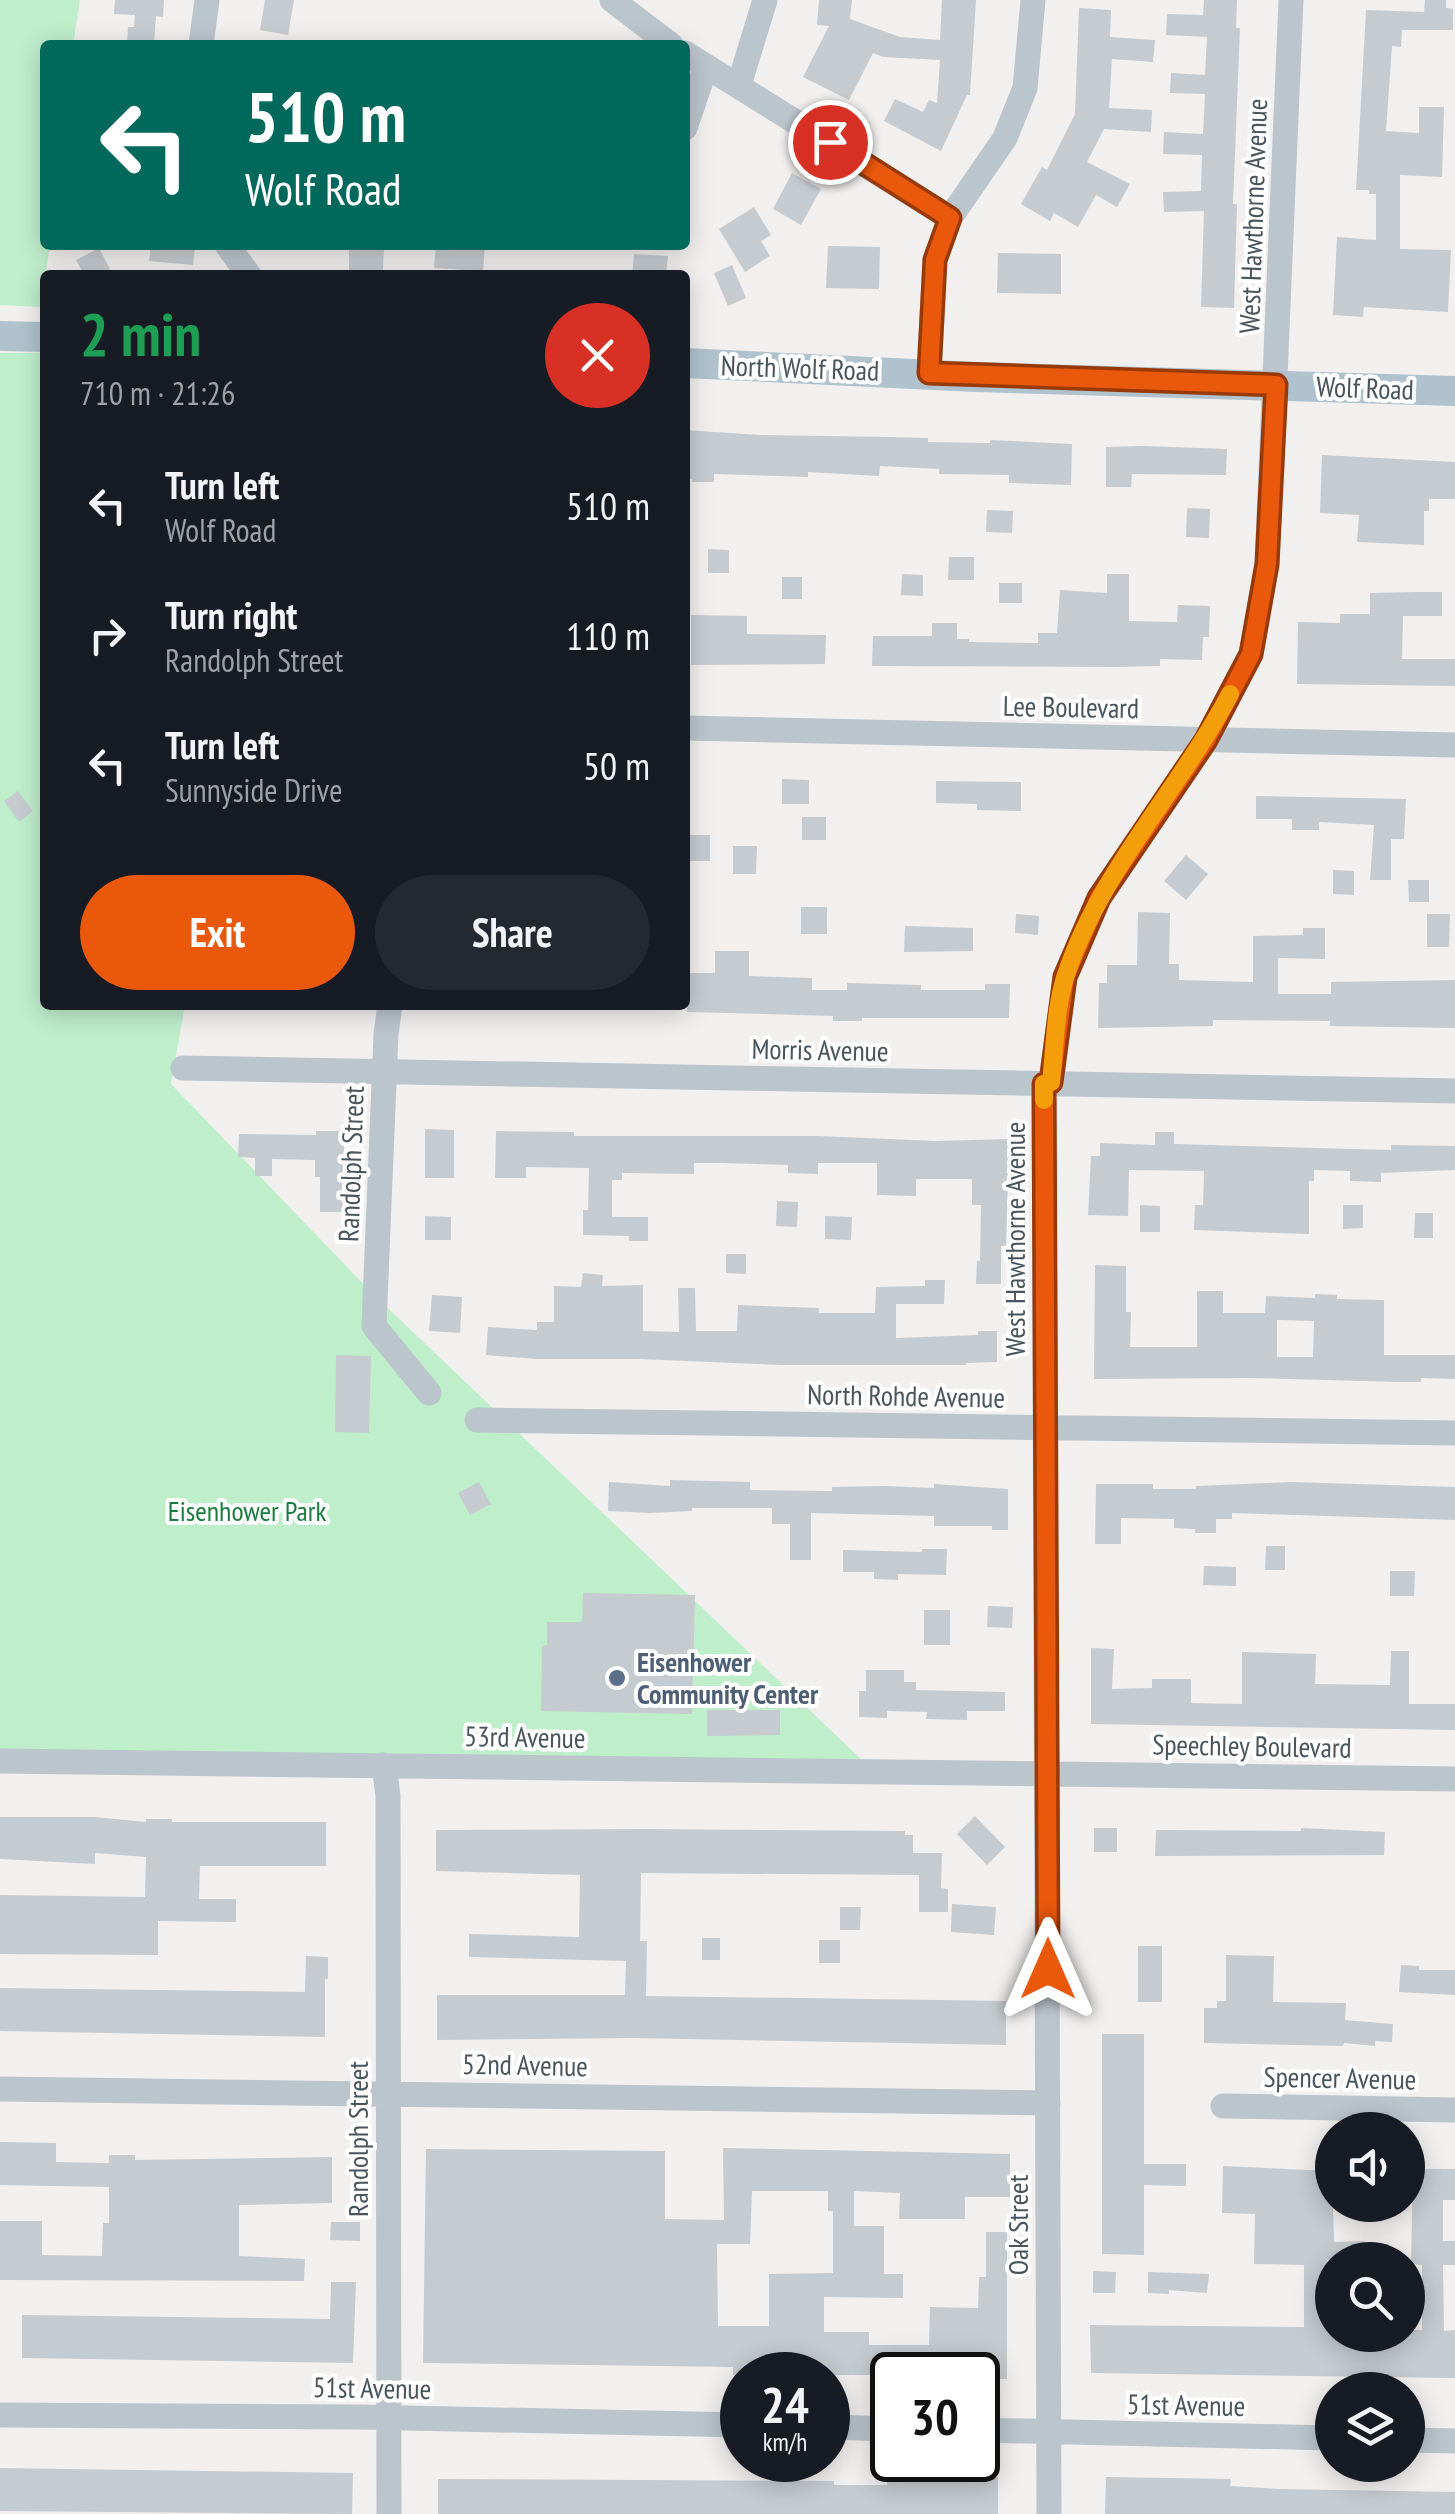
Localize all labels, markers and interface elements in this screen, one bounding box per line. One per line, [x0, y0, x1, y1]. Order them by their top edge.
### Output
text: 510 m [245, 71, 406, 161]
icon: left [80, 80, 210, 210]
street label: West Hawthorne Avenue [1230, 98, 1275, 334]
pin [788, 100, 873, 185]
icon: arrive [803, 115, 858, 170]
text: Wolf Road [245, 159, 401, 217]
text: 2 min [80, 295, 201, 373]
button: close [545, 303, 650, 408]
street label: North Wolf Road [720, 346, 880, 389]
street label: Wolf Road [1316, 367, 1414, 408]
text: 710 m · 21:26 [80, 372, 235, 414]
text: Turn left [165, 460, 279, 509]
icon: left [80, 478, 135, 533]
text: 510 m [566, 481, 650, 530]
text: Wolf Road [165, 509, 276, 551]
text: Turn right [165, 590, 297, 639]
icon: right [80, 608, 135, 663]
text: 110 m [566, 611, 650, 660]
text: Randolph Street [165, 639, 343, 681]
street label: Lee Boulevard [1003, 687, 1139, 726]
text: Turn left [165, 720, 279, 769]
icon: left [80, 738, 135, 793]
text: 50 m [583, 741, 650, 790]
text: Sunnyside Drive [165, 769, 342, 811]
button: Exit [80, 875, 355, 990]
button: Share [375, 875, 650, 990]
street label: Morris Avenue [751, 1030, 889, 1069]
street label: Randolph Street [329, 1085, 372, 1243]
street label: West Hawthorne Avenue [996, 1122, 1033, 1356]
street label: North Rohde Avenue [807, 1375, 1005, 1416]
park label: Eisenhower Park [168, 1492, 326, 1529]
place label: Eisenhower Community Center [637, 1643, 819, 1712]
marker: Eisenhower Community Center [606, 1667, 628, 1689]
street label: 53rd Avenue [464, 1717, 586, 1756]
street label: Speechley Boulevard [1152, 1725, 1352, 1766]
position arrow [996, 1917, 1100, 2021]
street label: 52nd Avenue [462, 2045, 588, 2084]
street label: Spencer Avenue [1263, 2058, 1417, 2097]
street label: Randolph Street [339, 2061, 376, 2217]
map controls [1315, 2112, 1425, 2482]
button: sound [1315, 2112, 1425, 2222]
street label: Oak Street [999, 2174, 1036, 2275]
button: search [1315, 2242, 1425, 2352]
speed limit sign: 30 [870, 2352, 1000, 2482]
street label: 51st Avenue [313, 2368, 432, 2407]
text: 24 [761, 2372, 809, 2437]
button: layers [1315, 2372, 1425, 2482]
street label: 51st Avenue [1127, 2385, 1246, 2424]
text: km/h [763, 2426, 807, 2458]

